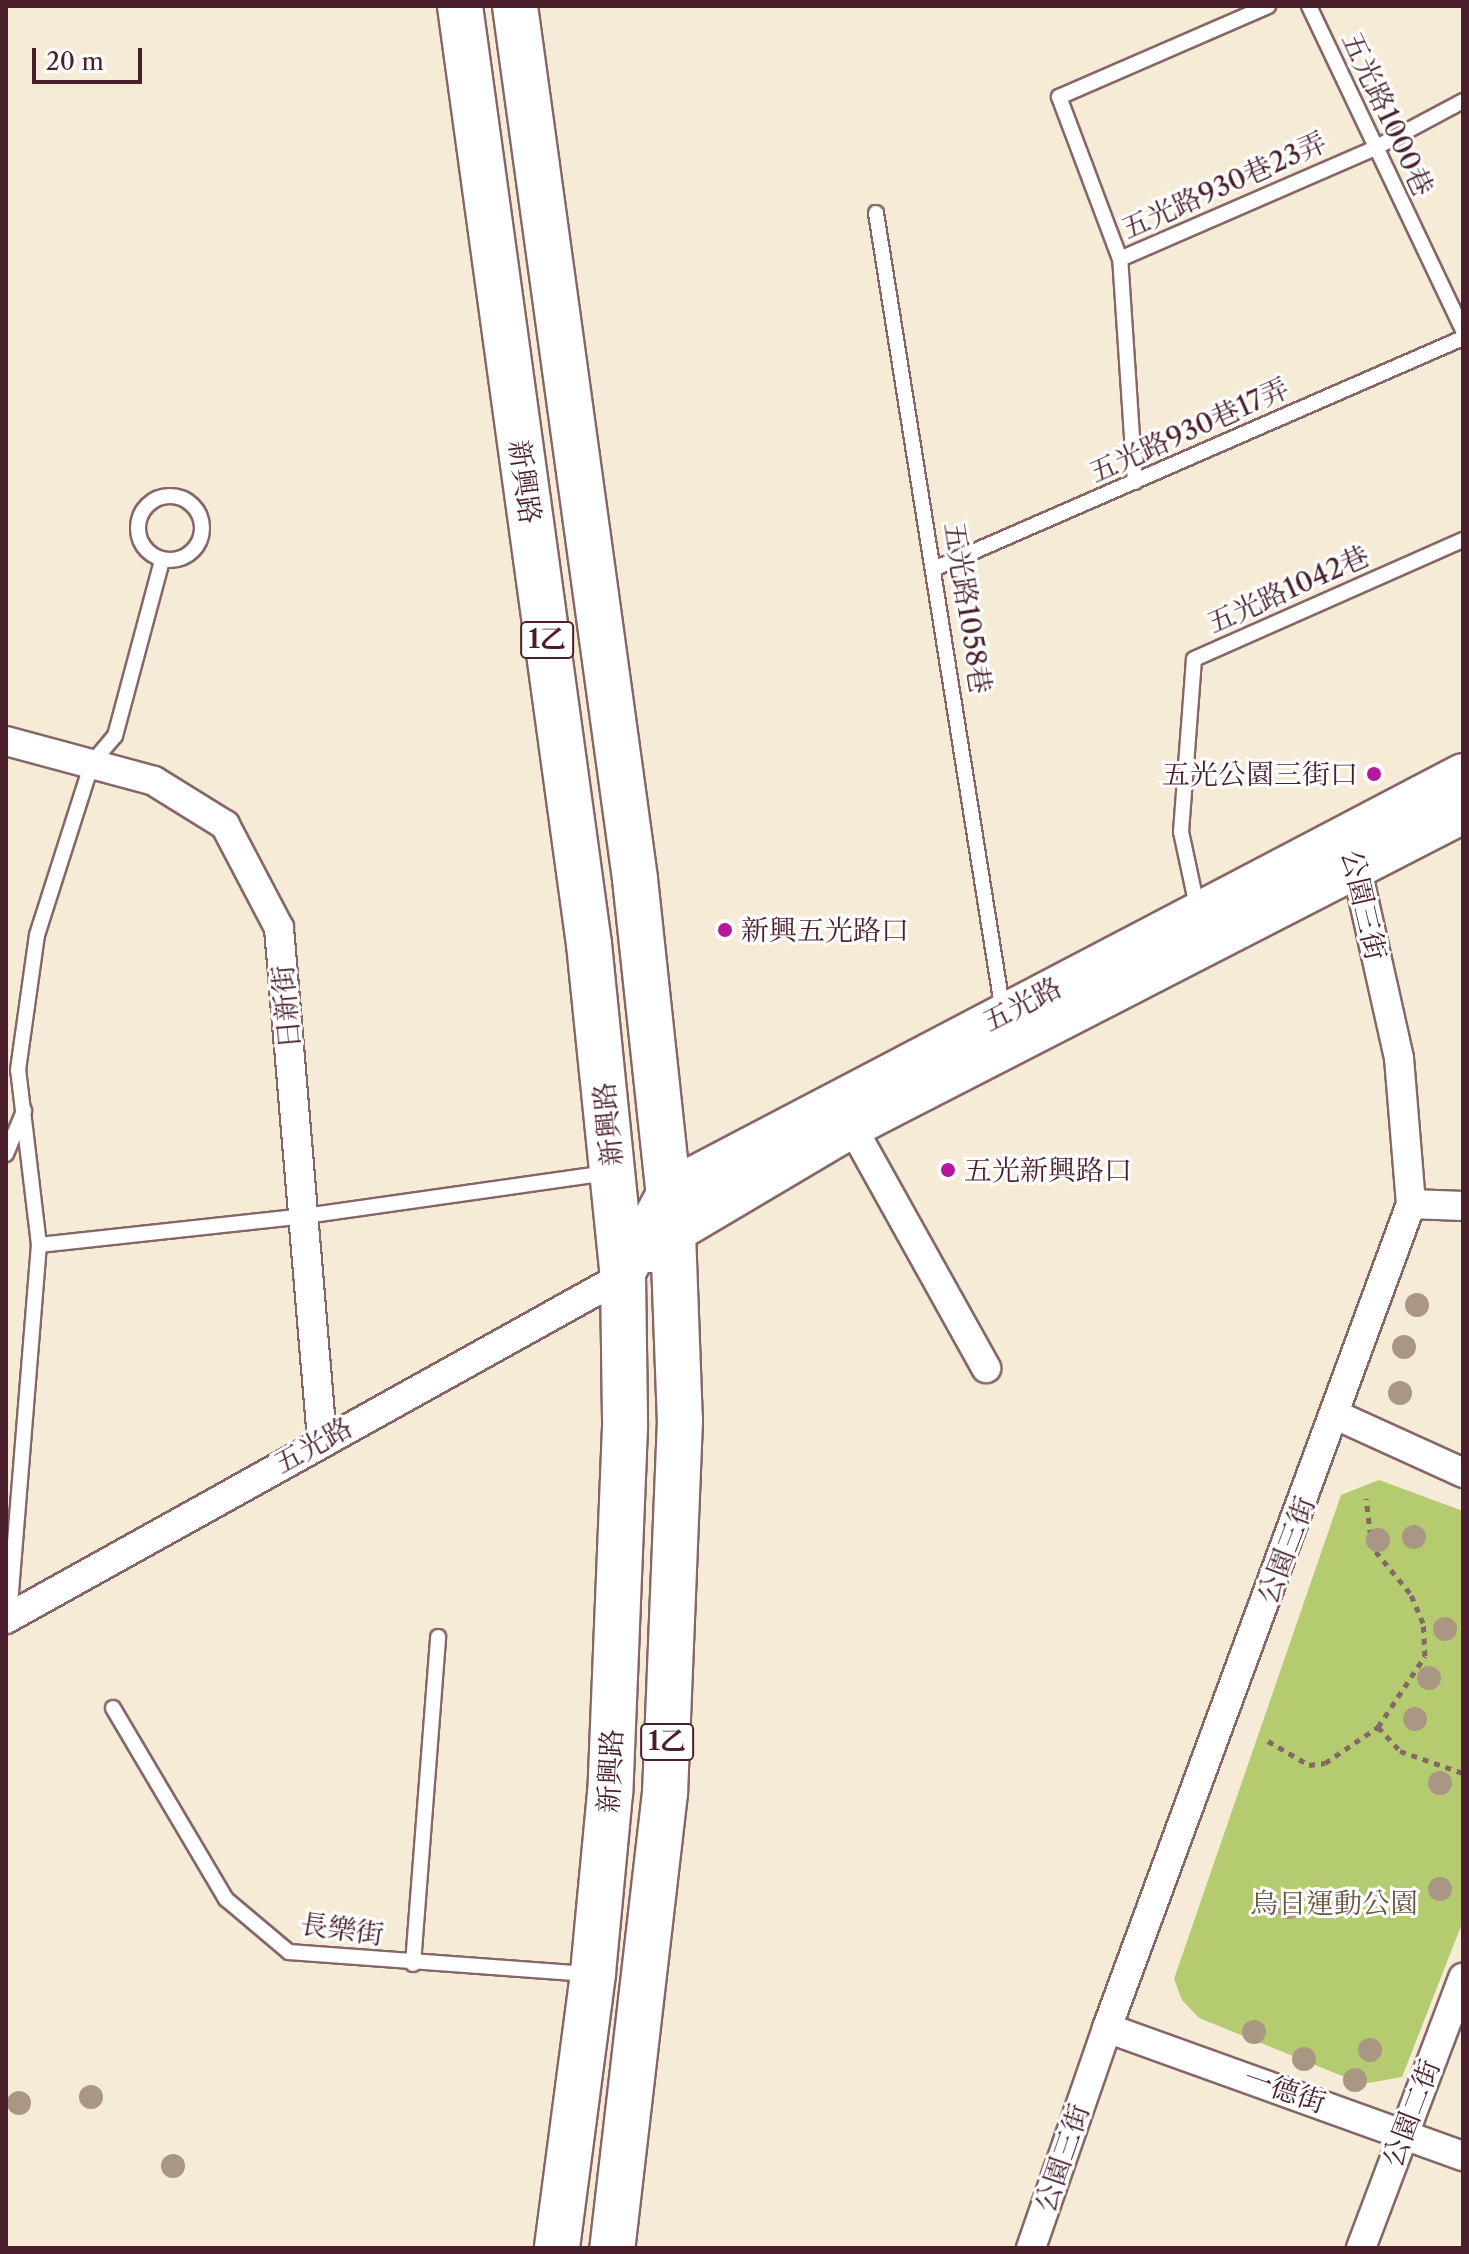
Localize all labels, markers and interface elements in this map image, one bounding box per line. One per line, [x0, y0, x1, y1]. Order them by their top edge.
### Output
street label: 五光路1000巷 [1335, 27, 1441, 201]
scale bar [36, 32, 146, 82]
text: 20 m [46, 47, 104, 76]
street label: 五光路930巷23弄 [1116, 125, 1332, 245]
street label: 五光路930巷17弄 [1084, 371, 1294, 489]
street label: 新興路 [503, 438, 547, 526]
street label: 五光路1058巷 [938, 520, 998, 696]
street label: 五光路1042巷 [1202, 538, 1374, 640]
road number: 1乙 [519, 618, 575, 662]
place label: 五光公園三街口 [1162, 757, 1358, 791]
marker: 五光公園三街口 [1365, 765, 1383, 783]
street label: 公園三街 [1335, 847, 1393, 963]
place label: 新興五光路口 [741, 913, 909, 947]
marker: 新興五光路口 [716, 921, 734, 939]
street label: 日新街 [266, 964, 306, 1050]
street label: 五光路 [977, 970, 1067, 1038]
street label: 新興路 [587, 1080, 629, 1168]
place label: 五光新興路口 [964, 1153, 1132, 1187]
marker: 五光新興路口 [939, 1161, 957, 1179]
street label: 五光路 [268, 1410, 358, 1480]
street label: 公園三街 [1250, 1492, 1322, 1608]
road number: 1乙 [639, 1720, 695, 1764]
street label: 新興路 [591, 1728, 629, 1814]
park label: 烏日運動公園 [1250, 1886, 1418, 1920]
street label: 長樂街 [298, 1907, 386, 1951]
street label: 公園二街 [1375, 2055, 1447, 2171]
street label: 一德街 [1240, 2060, 1330, 2120]
street label: 公園三街 [1028, 2100, 1096, 2216]

